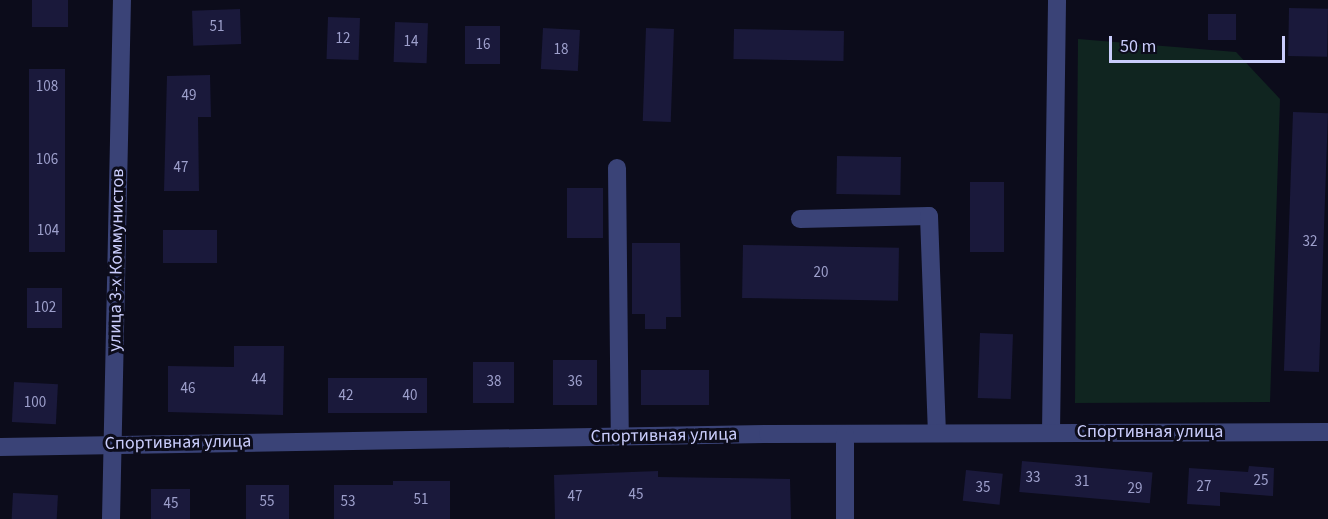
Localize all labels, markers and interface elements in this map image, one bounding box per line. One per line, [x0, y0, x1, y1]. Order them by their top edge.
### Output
house number: 51 [210, 18, 224, 36]
scale bar [1112, 24, 1288, 62]
house number: 12 [336, 30, 350, 48]
house number: 14 [404, 33, 418, 51]
text: 50 m [1120, 34, 1156, 59]
house number: 16 [476, 36, 490, 54]
house number: 18 [554, 41, 568, 59]
house number: 108 [36, 78, 58, 96]
house number: 49 [182, 87, 196, 105]
house number: 106 [36, 151, 58, 169]
house number: 47 [174, 159, 188, 177]
street label: улица 3-х Коммунистов [105, 168, 129, 352]
house number: 104 [37, 222, 59, 240]
house number: 32 [1303, 233, 1317, 251]
house number: 20 [814, 264, 828, 282]
house number: 102 [34, 299, 56, 317]
house number: 44 [252, 371, 266, 389]
house number: 38 [487, 373, 501, 391]
house number: 36 [568, 373, 582, 391]
house number: 46 [181, 380, 195, 398]
house number: 42 [339, 387, 353, 405]
house number: 40 [403, 387, 417, 405]
house number: 100 [24, 394, 46, 412]
street label: Спортивная улица [1077, 421, 1223, 443]
street label: Спортивная улица [591, 424, 737, 448]
street label: Спортивная улица [105, 431, 251, 455]
house number: 33 [1026, 469, 1040, 487]
house number: 25 [1254, 472, 1268, 490]
house number: 31 [1075, 473, 1089, 491]
house number: 27 [1197, 478, 1211, 496]
house number: 35 [976, 479, 990, 497]
house number: 29 [1128, 480, 1142, 498]
house number: 45 [629, 486, 643, 504]
house number: 47 [568, 488, 582, 506]
house number: 51 [414, 491, 428, 509]
house number: 55 [260, 493, 274, 511]
house number: 53 [341, 493, 355, 511]
house number: 45 [164, 495, 178, 513]

